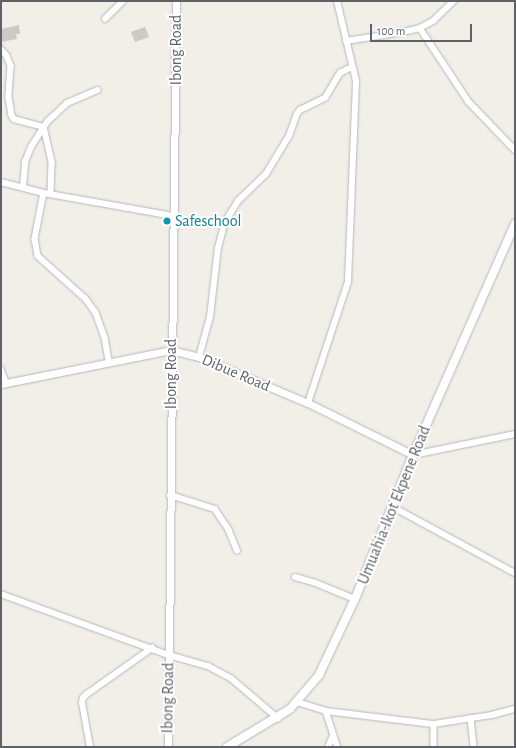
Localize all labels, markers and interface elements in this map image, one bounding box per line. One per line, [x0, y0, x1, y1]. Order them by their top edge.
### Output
street label: Ibong Road [166, 15, 186, 85]
scale bar [372, 16, 474, 42]
text: 100 m [377, 25, 405, 37]
place label: Safeschool [175, 211, 241, 231]
marker: Safeschool [162, 216, 172, 226]
street label: Ibong Road [161, 339, 181, 409]
street label: Dibue Road [199, 350, 273, 396]
street label: Umuahia-Ikot Ekpene Road [353, 423, 435, 587]
street label: Ibong Road [158, 662, 178, 734]

